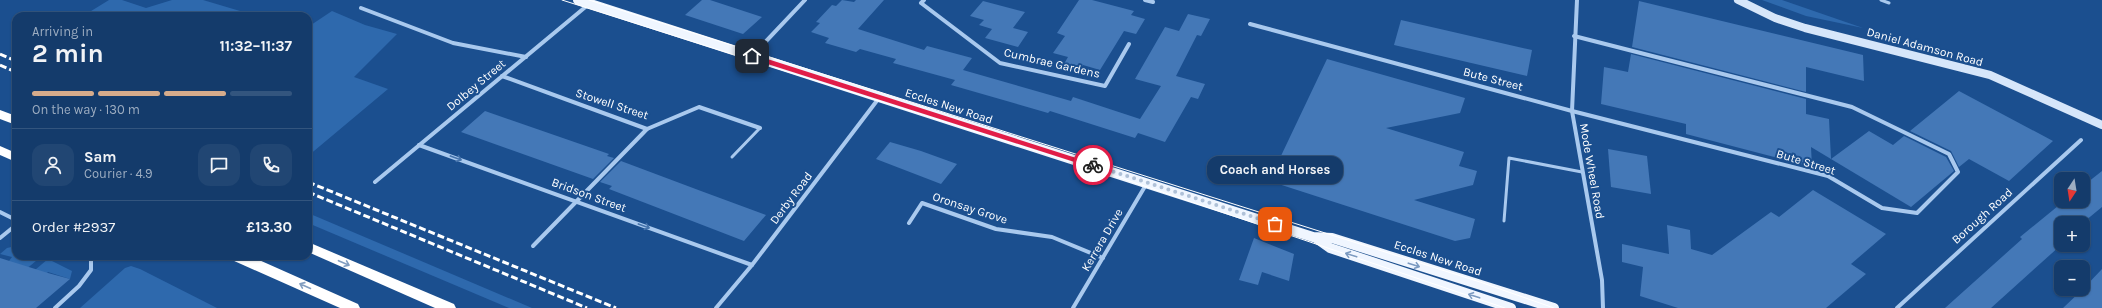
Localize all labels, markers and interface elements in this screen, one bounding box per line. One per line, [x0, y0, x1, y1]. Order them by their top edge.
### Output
text: Arriving in [32, 24, 93, 39]
street label: Daniel Adamson Road [1865, 25, 1985, 69]
text: 11:32–11:37 [219, 37, 292, 55]
text: 2 min [32, 38, 104, 69]
pin [735, 39, 769, 73]
icon: home [741, 45, 763, 67]
street label: Cumbrae Gardens [1002, 45, 1102, 81]
street label: Dolbey Street [444, 56, 509, 114]
street label: Bute Street [1462, 64, 1525, 94]
street label: Eccles New Road [903, 85, 995, 127]
street label: Stowell Street [574, 86, 651, 123]
text: On the way · 130 m [32, 102, 140, 117]
street label: Mode Wheel Road [1577, 122, 1607, 220]
button: person [32, 144, 74, 186]
button: chat [198, 144, 240, 186]
button: phone [250, 144, 292, 186]
courier [1073, 145, 1113, 185]
street label: Bute Street [1775, 146, 1838, 178]
text: Sam [84, 148, 117, 166]
icon: bike [1082, 154, 1104, 176]
one-way arrow [449, 155, 462, 162]
callout: Coach and Horses [1207, 156, 1343, 184]
text: Coach and Horses [1220, 162, 1330, 177]
text: Courier · 4.9 [84, 166, 153, 181]
street label: Derby Road [767, 169, 815, 227]
north arrow [2054, 172, 2090, 208]
map controls [2054, 172, 2090, 296]
street label: Bridson Street [550, 175, 629, 215]
street label: Borough Road [1949, 185, 2015, 247]
street label: Oronsay Grove [931, 189, 1009, 227]
street label: Kerrera Drive [1078, 206, 1126, 274]
pin [1258, 207, 1292, 241]
icon: bag [1264, 213, 1286, 235]
button: + [2054, 216, 2090, 252]
text: Order #2937 [32, 218, 115, 236]
text: £13.30 [246, 218, 292, 236]
one-way arrow [638, 222, 650, 230]
street label: Eccles New Road [1392, 237, 1484, 279]
one-way arrow [1346, 250, 1358, 258]
one-way arrow [337, 259, 349, 267]
button: − [2054, 260, 2090, 296]
one-way arrow [1408, 262, 1421, 269]
one-way arrow [299, 282, 311, 290]
one-way arrow [1469, 291, 1481, 299]

